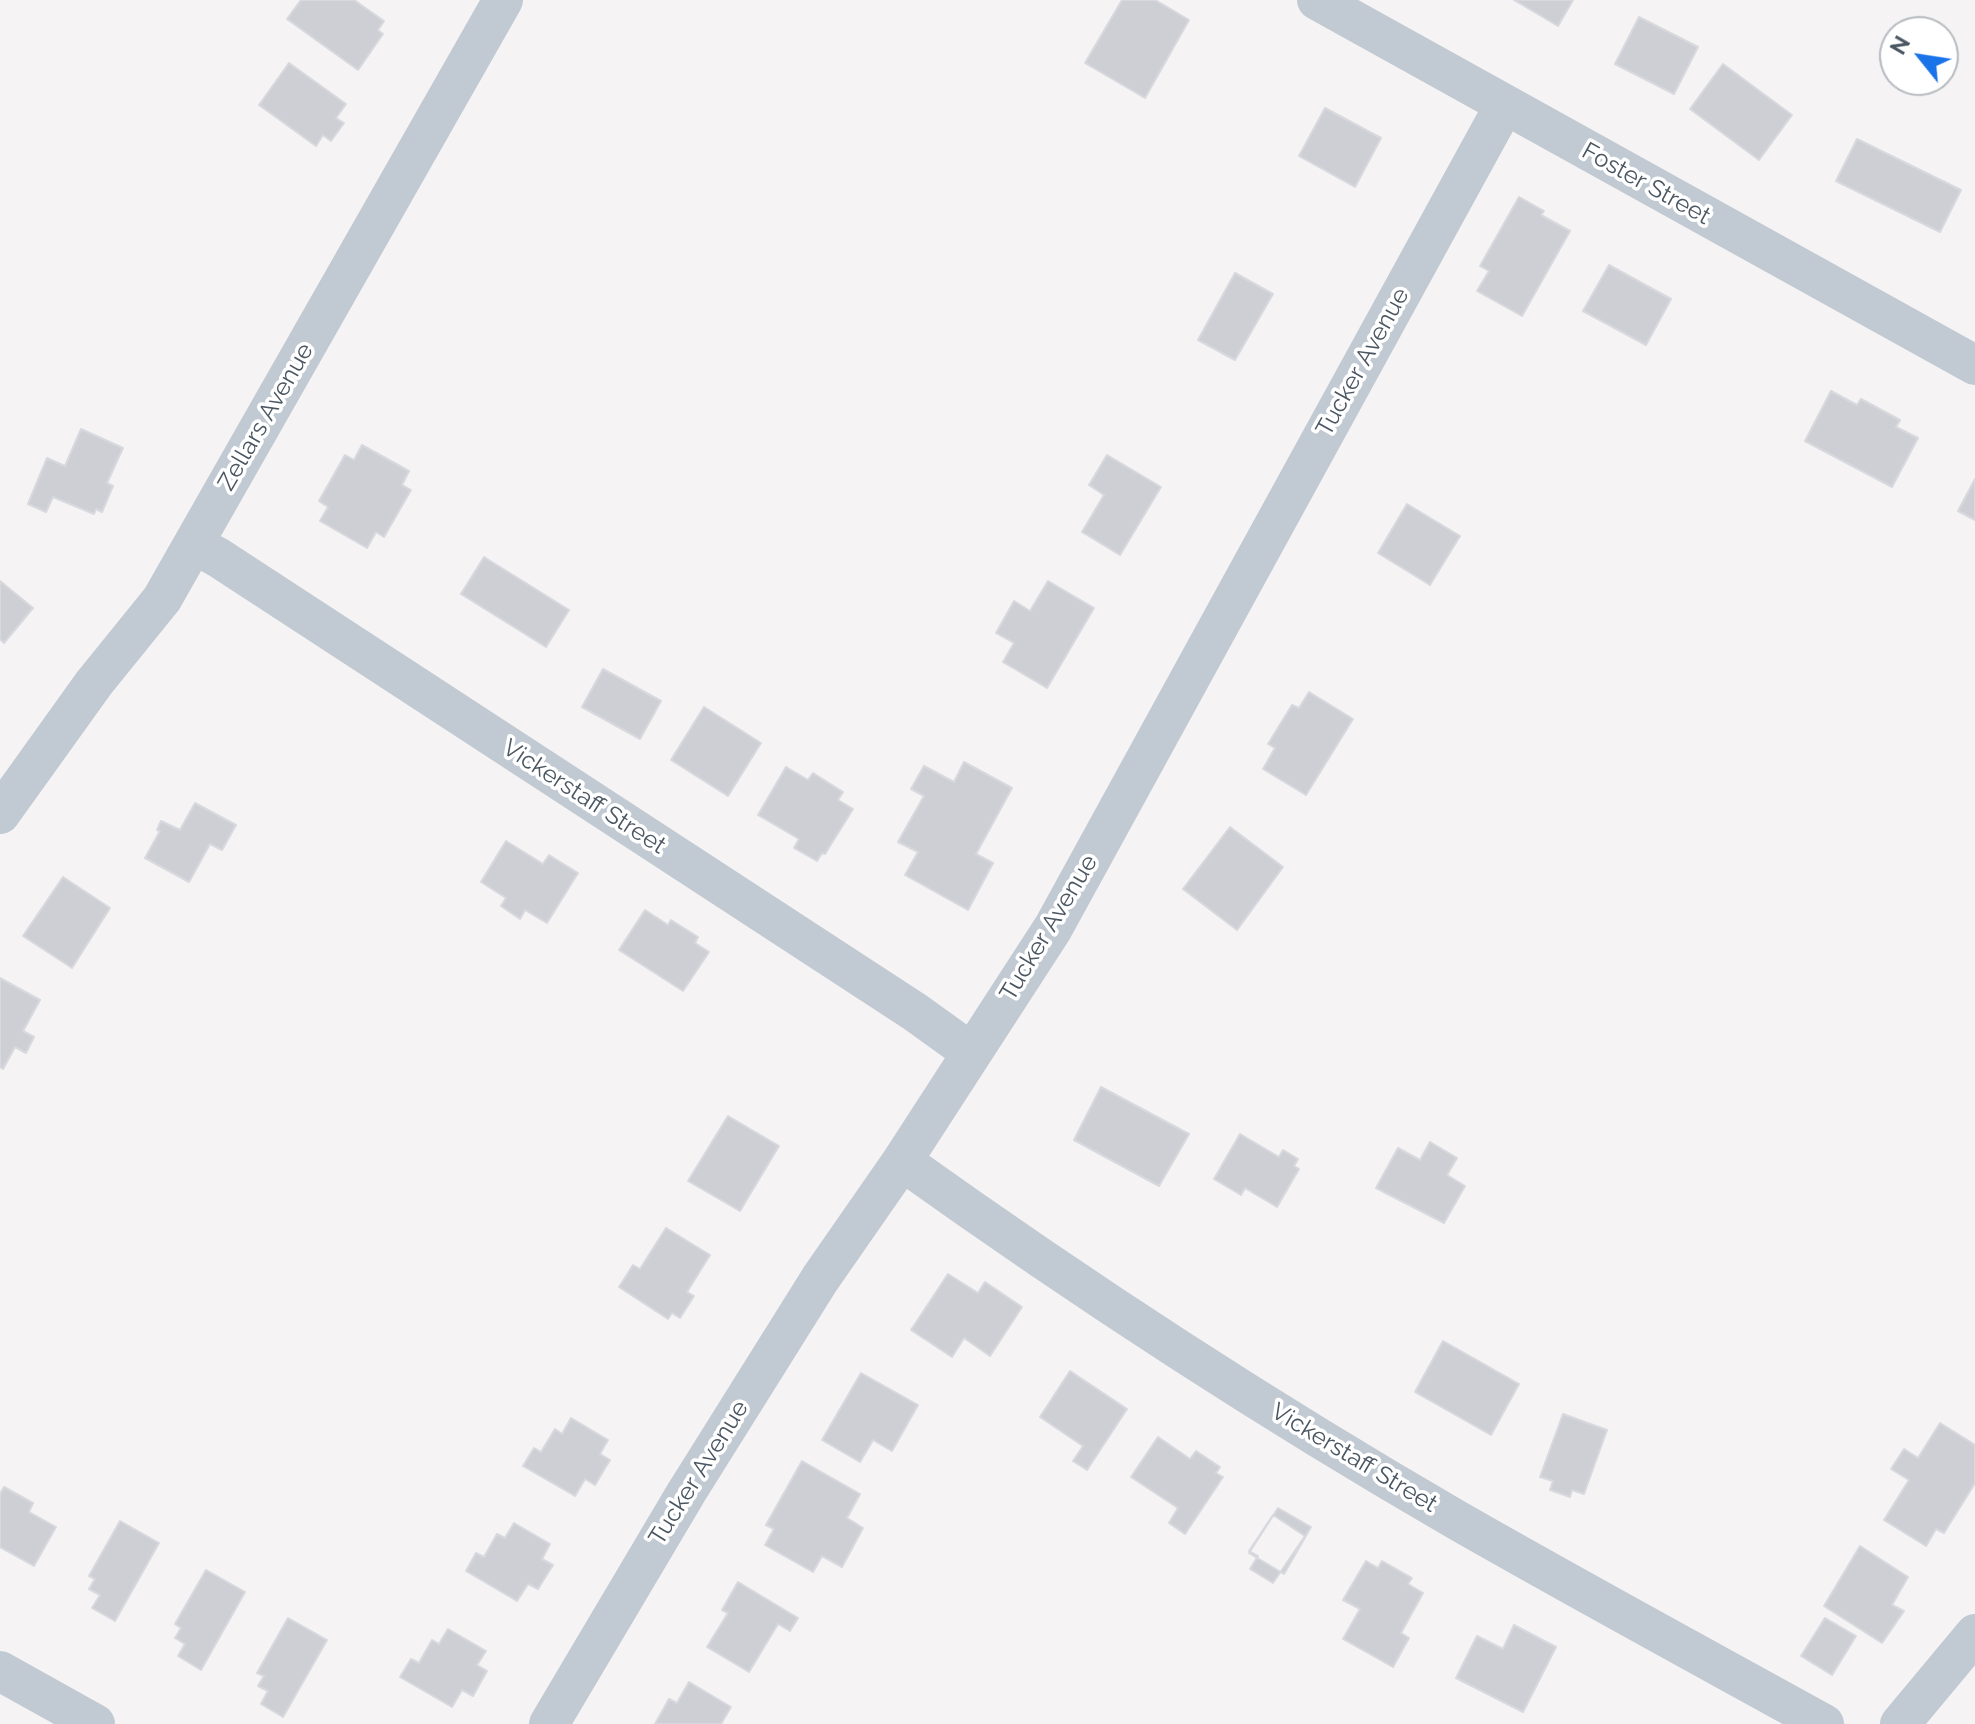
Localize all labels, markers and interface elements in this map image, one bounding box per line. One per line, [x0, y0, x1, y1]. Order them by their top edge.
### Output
north arrow [1879, 16, 1959, 96]
text: N [1884, 31, 1915, 59]
street label: Foster Street [1577, 137, 1715, 231]
street label: Tucker Avenue [1310, 283, 1416, 441]
street label: Zellars Avenue [212, 338, 320, 496]
street label: Vickerstaff Street [497, 734, 671, 860]
street label: Tucker Avenue [994, 850, 1104, 1006]
street label: Tucker Avenue [643, 1395, 755, 1551]
street label: Vickerstaff Street [1266, 1397, 1442, 1519]

